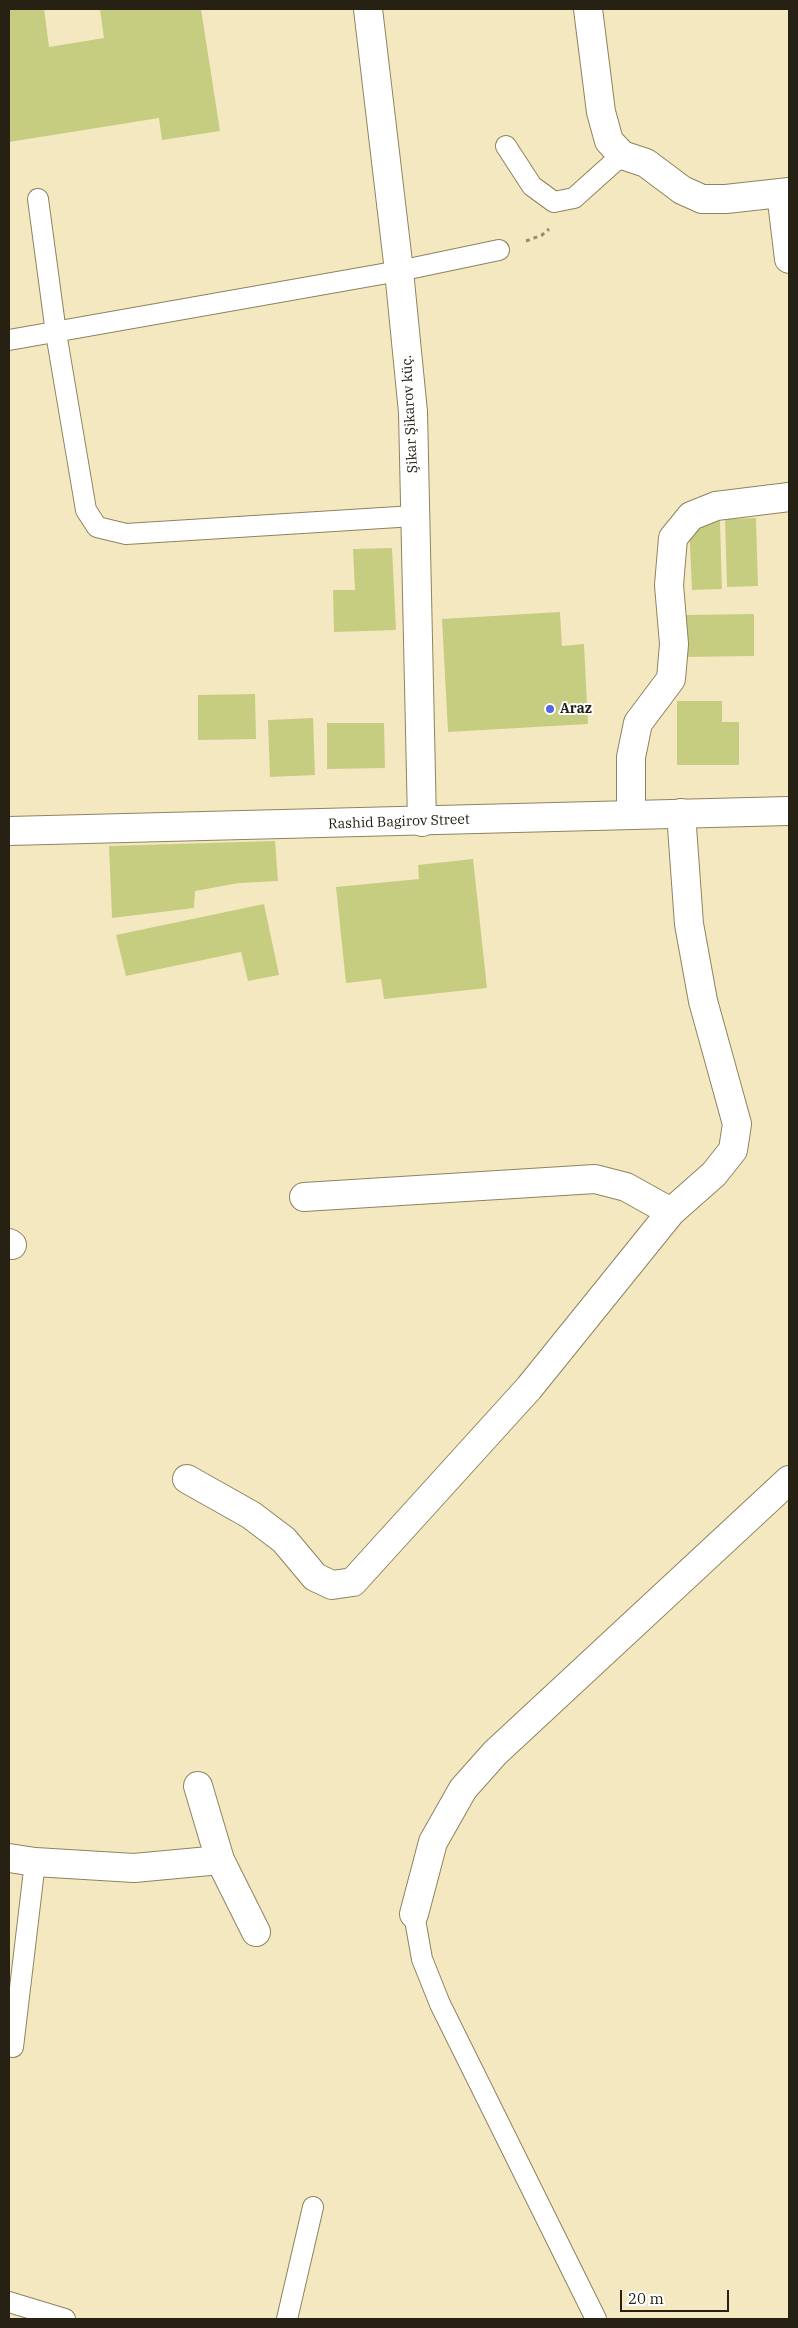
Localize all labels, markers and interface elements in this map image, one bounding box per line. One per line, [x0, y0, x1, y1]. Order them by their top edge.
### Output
street label: Şikar Şikarov küç. [399, 354, 421, 474]
place label: Araz [560, 701, 592, 717]
marker: Araz [544, 703, 556, 715]
street label: Rashid Bagirov Street [328, 811, 470, 833]
scale bar [623, 2280, 732, 2312]
text: 20 m [628, 2289, 664, 2308]

